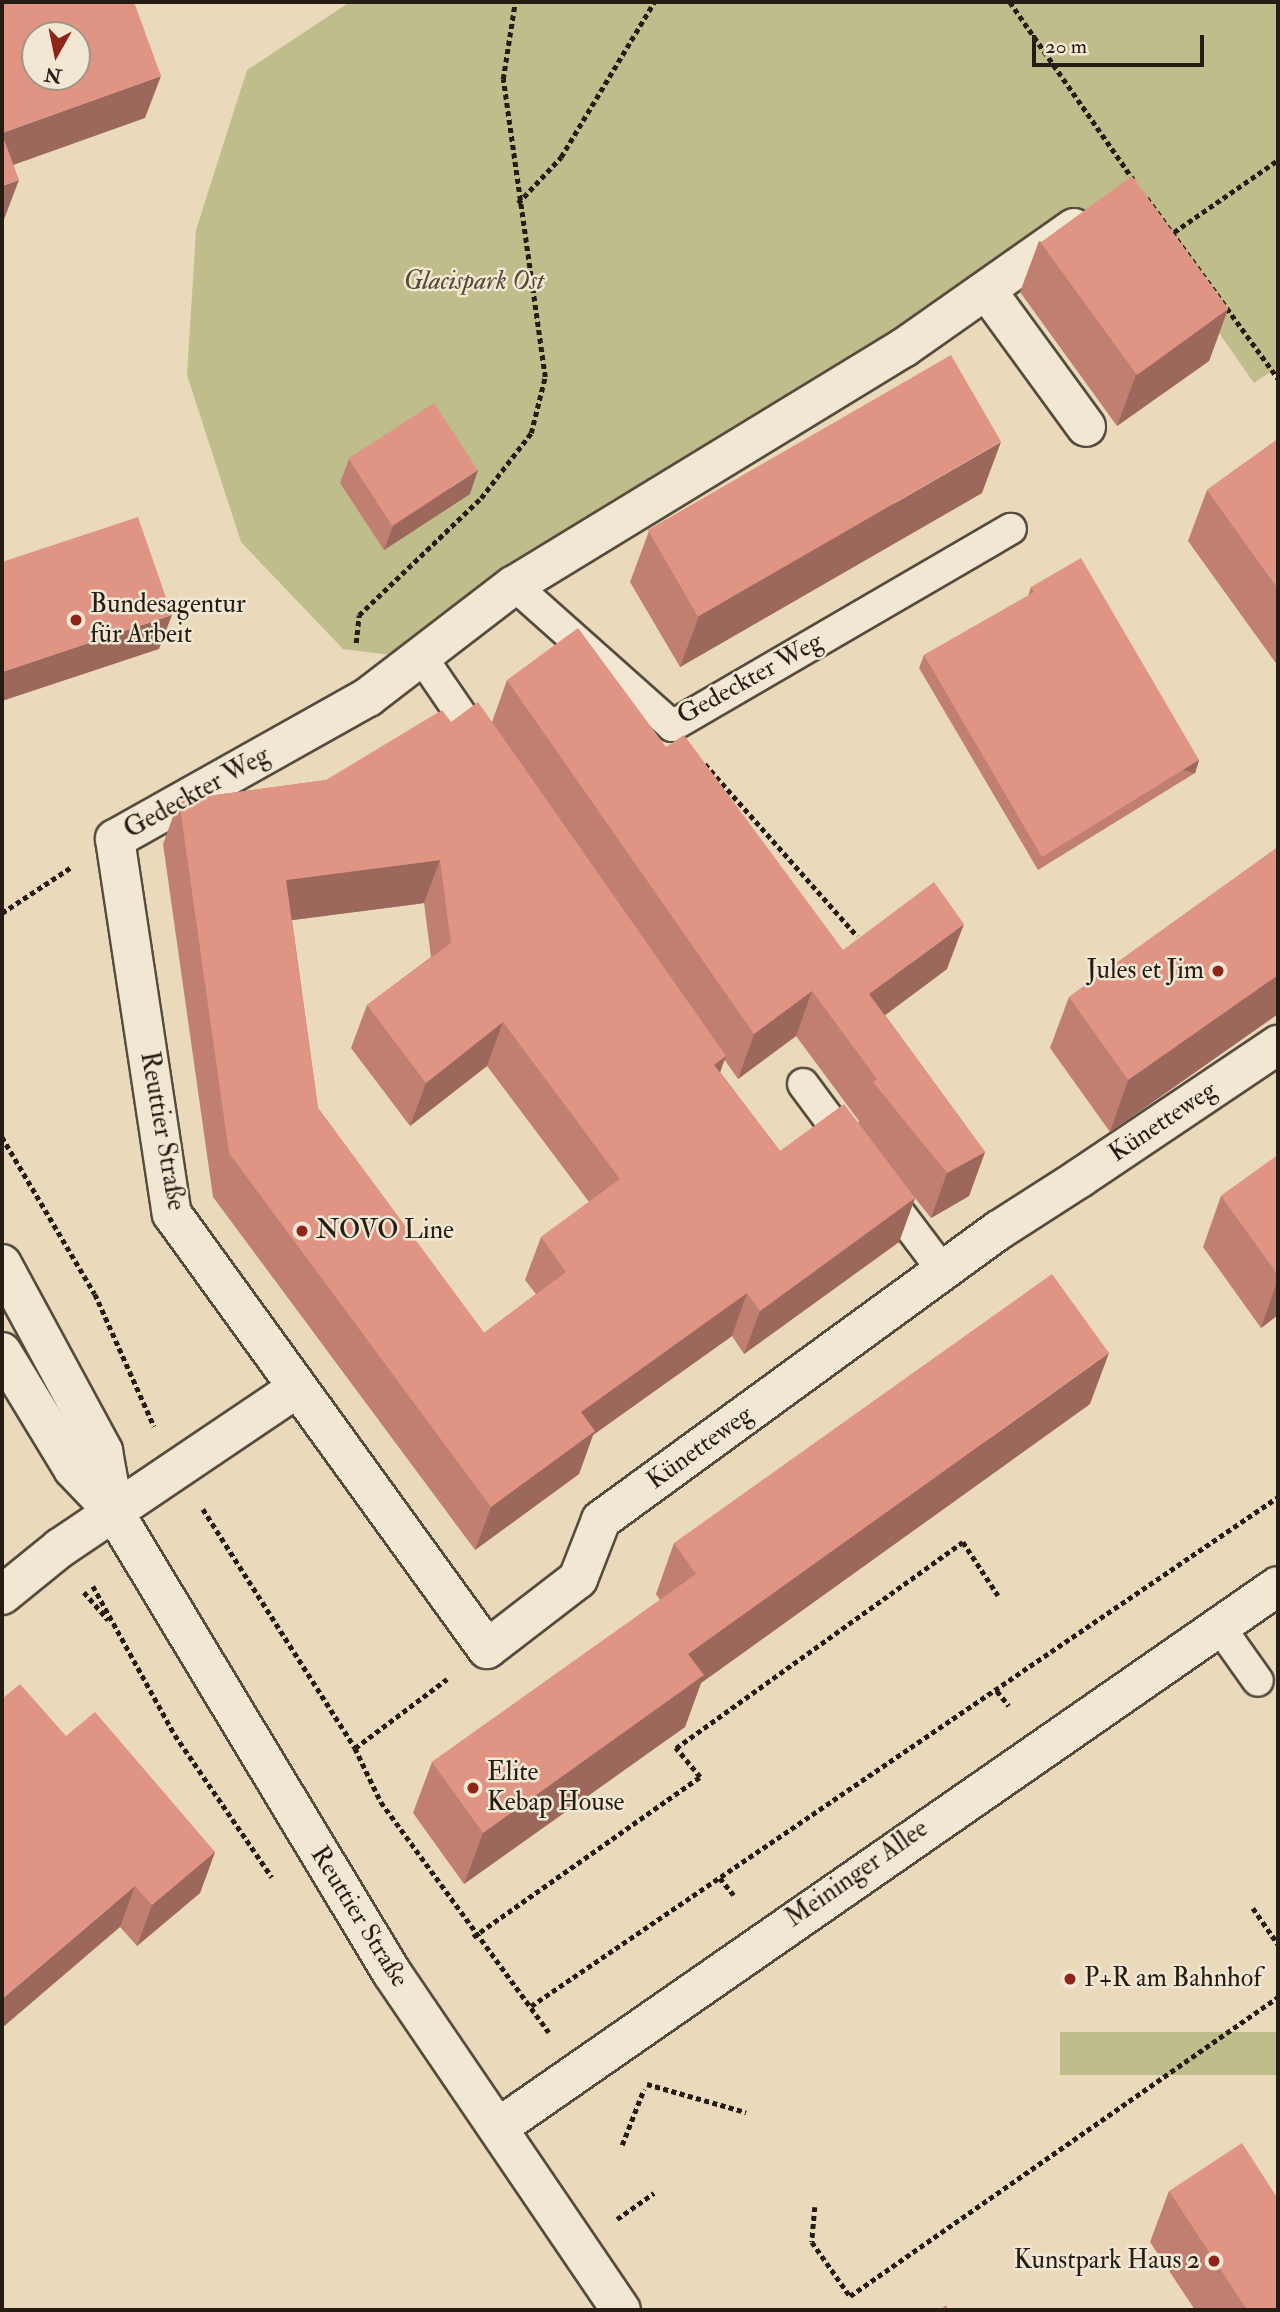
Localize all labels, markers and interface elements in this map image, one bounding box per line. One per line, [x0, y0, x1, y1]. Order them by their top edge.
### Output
north arrow [21, 21, 91, 91]
scale bar [1035, 21, 1206, 65]
text: 20 m [1045, 33, 1087, 60]
text: N [43, 62, 63, 88]
park label: Glacispark Ost [404, 266, 544, 298]
place label: Bundesagentur für Arbeit [90, 589, 246, 650]
marker: Bundesagentur für Arbeit [68, 612, 84, 628]
street label: Gedeckter Weg [672, 626, 828, 732]
street label: Gedeckter Weg [119, 740, 275, 846]
place label: Jules et Jim [1087, 955, 1204, 987]
marker: Jules et Jim [1210, 963, 1226, 979]
street label: Reuttier Straße [133, 1049, 191, 1213]
street label: Künetteweg [1103, 1075, 1223, 1169]
place label: NOVO Line [316, 1215, 454, 1247]
marker: NOVO Line [294, 1223, 310, 1239]
street label: Künetteweg [641, 1399, 759, 1497]
place label: Elite Kebap House [487, 1757, 624, 1818]
marker: Elite Kebap House [465, 1780, 481, 1796]
street label: Meininger Allee [780, 1813, 934, 1935]
street label: Reuttier Straße [303, 1841, 415, 1993]
place label: P+R am Bahnhof [1084, 1963, 1262, 1995]
marker: P+R am Bahnhof [1062, 1971, 1078, 1987]
place label: Kunstpark Haus 2 [1014, 2245, 1200, 2277]
marker: Kunstpark Haus 2 [1206, 2253, 1222, 2269]

